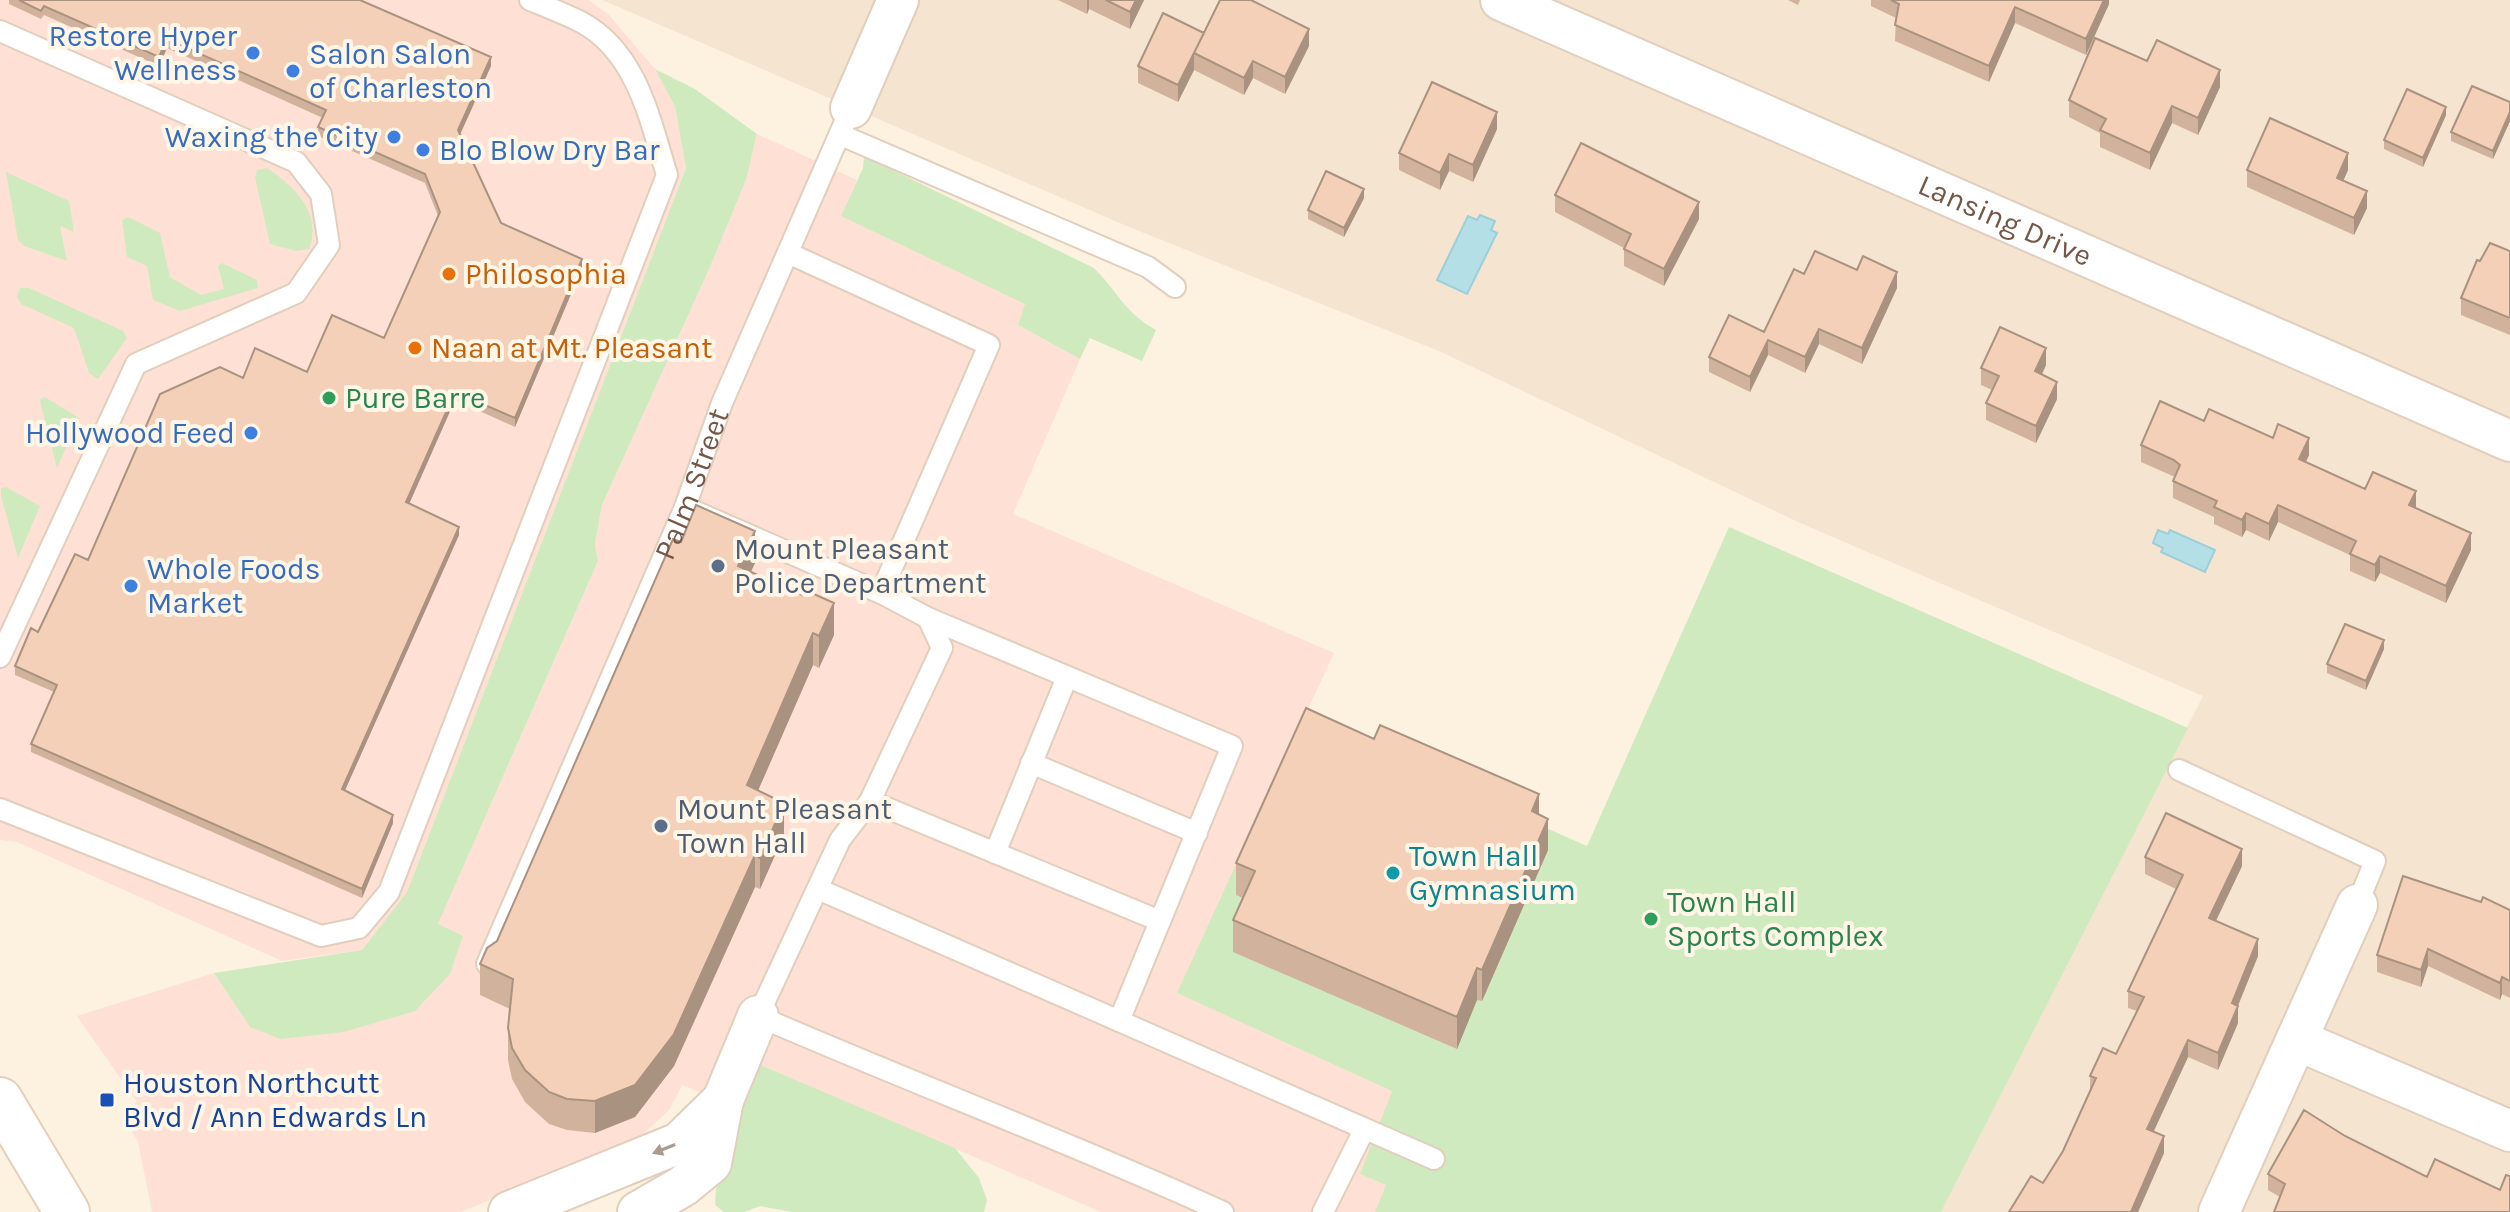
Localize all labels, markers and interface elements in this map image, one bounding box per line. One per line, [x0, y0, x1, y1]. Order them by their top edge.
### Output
place label: Restore Hyper Wellness [49, 18, 237, 88]
place label: Salon Salon of Charleston [309, 36, 492, 106]
marker: Restore Hyper Wellness [244, 44, 262, 62]
marker: Salon Salon of Charleston [284, 62, 302, 80]
place label: Waxing the City [165, 119, 378, 155]
marker: Waxing the City [385, 128, 403, 146]
place label: Blo Blow Dry Bar [439, 132, 660, 168]
marker: Blo Blow Dry Bar [414, 141, 432, 159]
street label: Lansing Drive [1913, 167, 2097, 274]
place label: Philosophia [465, 256, 627, 292]
marker: Philosophia [440, 265, 458, 283]
place label: Naan at Mt. Pleasant [431, 330, 712, 366]
marker: Naan at Mt. Pleasant [406, 339, 424, 357]
place label: Pure Barre [345, 380, 485, 416]
marker: Pure Barre [320, 389, 338, 407]
street label: Palm Street [646, 403, 737, 565]
place label: Hollywood Feed [25, 415, 235, 451]
marker: Hollywood Feed [242, 424, 260, 442]
place label: Mount Pleasant Police Department [734, 531, 987, 601]
place label: Whole Foods Market [147, 551, 320, 621]
marker: Mount Pleasant Police Department [709, 557, 727, 575]
marker: Whole Foods Market [122, 577, 140, 595]
place label: Mount Pleasant Town Hall [677, 791, 892, 861]
marker: Mount Pleasant Town Hall [652, 817, 670, 835]
place label: Town Hall Gymnasium [1409, 838, 1576, 908]
marker: Town Hall Gymnasium [1384, 864, 1402, 882]
place label: Town Hall Sports Complex [1667, 884, 1884, 954]
marker: Town Hall Sports Complex [1642, 910, 1660, 928]
place label: Houston Northcutt Blvd / Ann Edwards Ln [123, 1065, 427, 1135]
marker: Houston Northcutt Blvd / Ann Edwards Ln [98, 1091, 116, 1109]
one-way arrow [652, 1143, 676, 1156]

